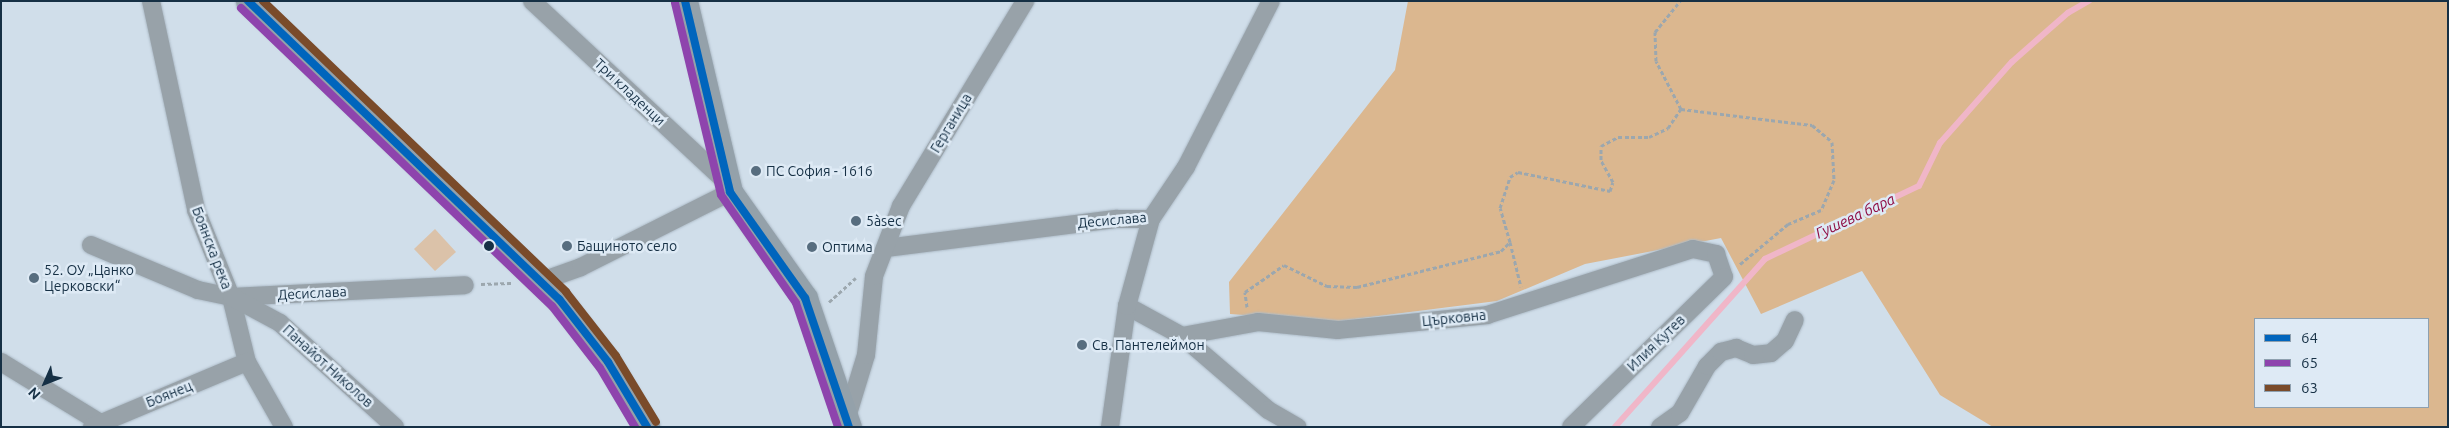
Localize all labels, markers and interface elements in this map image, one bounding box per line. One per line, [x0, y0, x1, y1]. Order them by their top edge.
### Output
street label: Три кладенци [591, 55, 669, 129]
street label: Герганица [927, 90, 975, 156]
place label: ПС София - 1616 [766, 163, 873, 179]
marker: ПС София - 1616 [750, 165, 762, 177]
water label: Гушева бара [1812, 190, 1898, 242]
street label: Боянска река [189, 204, 235, 292]
street label: Десислава [1077, 209, 1147, 231]
place label: 5àsec [866, 213, 901, 229]
marker: 5àsec [850, 215, 862, 227]
place label: Бащиното село [577, 238, 677, 254]
place label: Оптима [822, 239, 873, 255]
marker: Бащиното село [561, 240, 573, 252]
unlabelled marker [484, 241, 494, 251]
marker: Оптима [806, 241, 818, 253]
place label: 52. ОУ „Цанко Церковски“ [44, 262, 134, 294]
marker: 52. ОУ „Цанко Церковски“ [28, 272, 40, 284]
street label: Десислава [277, 283, 347, 303]
street label: Църковна [1421, 306, 1487, 330]
street label: Илия Кутев [1624, 311, 1688, 375]
legend [2254, 318, 2429, 408]
street label: Панайот Николов [279, 321, 377, 411]
text: 64 [2301, 329, 2318, 346]
place label: Св. Пантелеймон [1092, 337, 1205, 353]
marker: Св. Пантелеймон [1076, 339, 1088, 351]
text: 65 [2301, 354, 2318, 371]
north arrow [20, 358, 70, 408]
street label: Боянец [143, 377, 195, 411]
text: 63 [2301, 379, 2318, 396]
text: N [25, 384, 44, 403]

